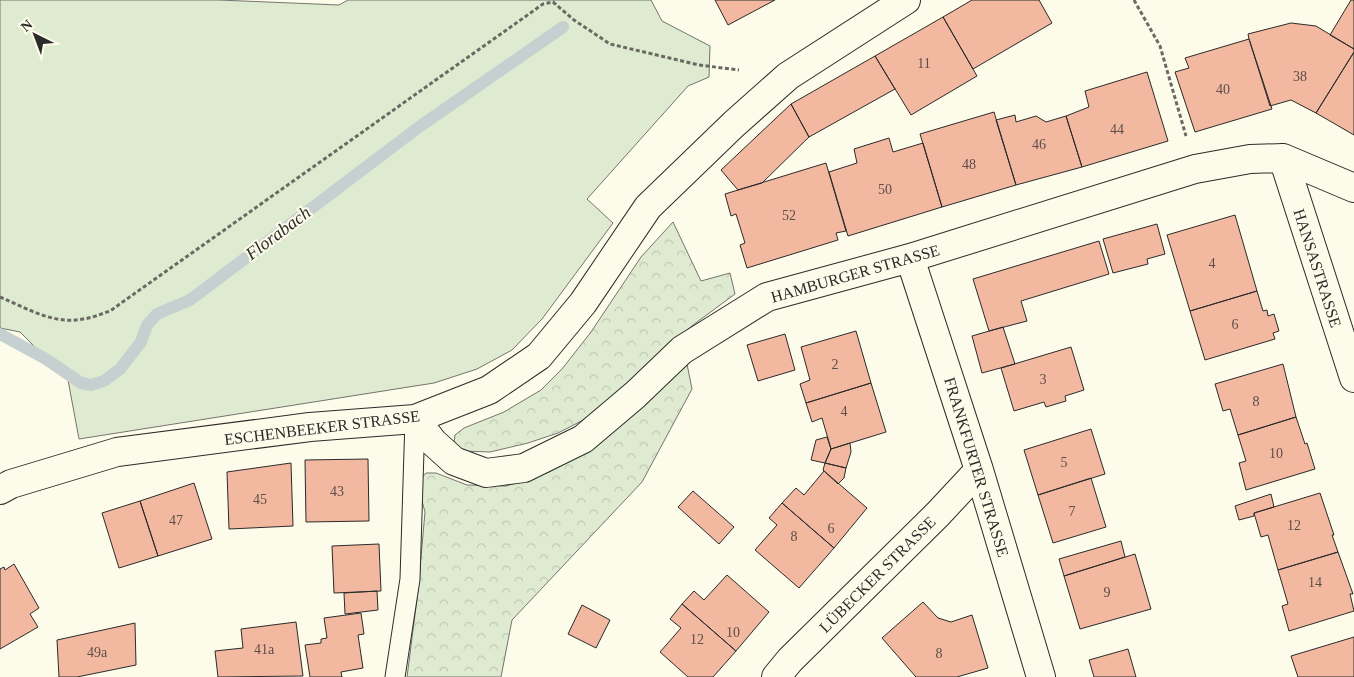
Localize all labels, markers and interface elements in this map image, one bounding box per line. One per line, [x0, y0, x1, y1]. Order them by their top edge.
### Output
north arrow [10, 10, 60, 60]
text: N [18, 17, 35, 35]
house number: 11 [917, 56, 931, 71]
house number: 38 [1293, 69, 1307, 84]
house number: 40 [1216, 82, 1230, 97]
house number: 44 [1110, 122, 1124, 137]
house number: 46 [1032, 137, 1046, 152]
house number: 48 [962, 157, 976, 172]
house number: 50 [878, 182, 892, 197]
water label: Florabach [241, 202, 314, 264]
street label: HANSASTRASSE [1290, 207, 1345, 330]
house number: 52 [782, 208, 796, 223]
street label: HAMBURGER STRASSE [769, 241, 941, 306]
house number: 4 [1209, 256, 1216, 271]
house number: 6 [1232, 317, 1239, 332]
house number: 2 [832, 357, 839, 372]
house number: 3 [1040, 372, 1047, 387]
street label: FRANKFURTER STRASSE [941, 375, 1012, 559]
house number: 8 [1253, 394, 1260, 409]
house number: 4 [841, 404, 848, 419]
street label: ESCHENBEEKER STRASSE [223, 407, 421, 448]
house number: 10 [1269, 446, 1283, 461]
house number: 5 [1061, 455, 1068, 470]
house number: 43 [330, 484, 344, 499]
house number: 45 [253, 492, 267, 507]
house number: 7 [1069, 504, 1076, 519]
house number: 47 [169, 513, 183, 528]
street label: LÜBECKER STRASSE [816, 513, 939, 636]
house number: 12 [1287, 518, 1301, 533]
house number: 6 [828, 521, 835, 536]
house number: 8 [791, 529, 798, 544]
house number: 14 [1308, 575, 1322, 590]
house number: 9 [1104, 585, 1111, 600]
house number: 10 [726, 625, 740, 640]
house number: 12 [690, 632, 704, 647]
house number: 41a [254, 642, 275, 657]
house number: 49a [87, 645, 108, 660]
house number: 8 [936, 646, 943, 661]

